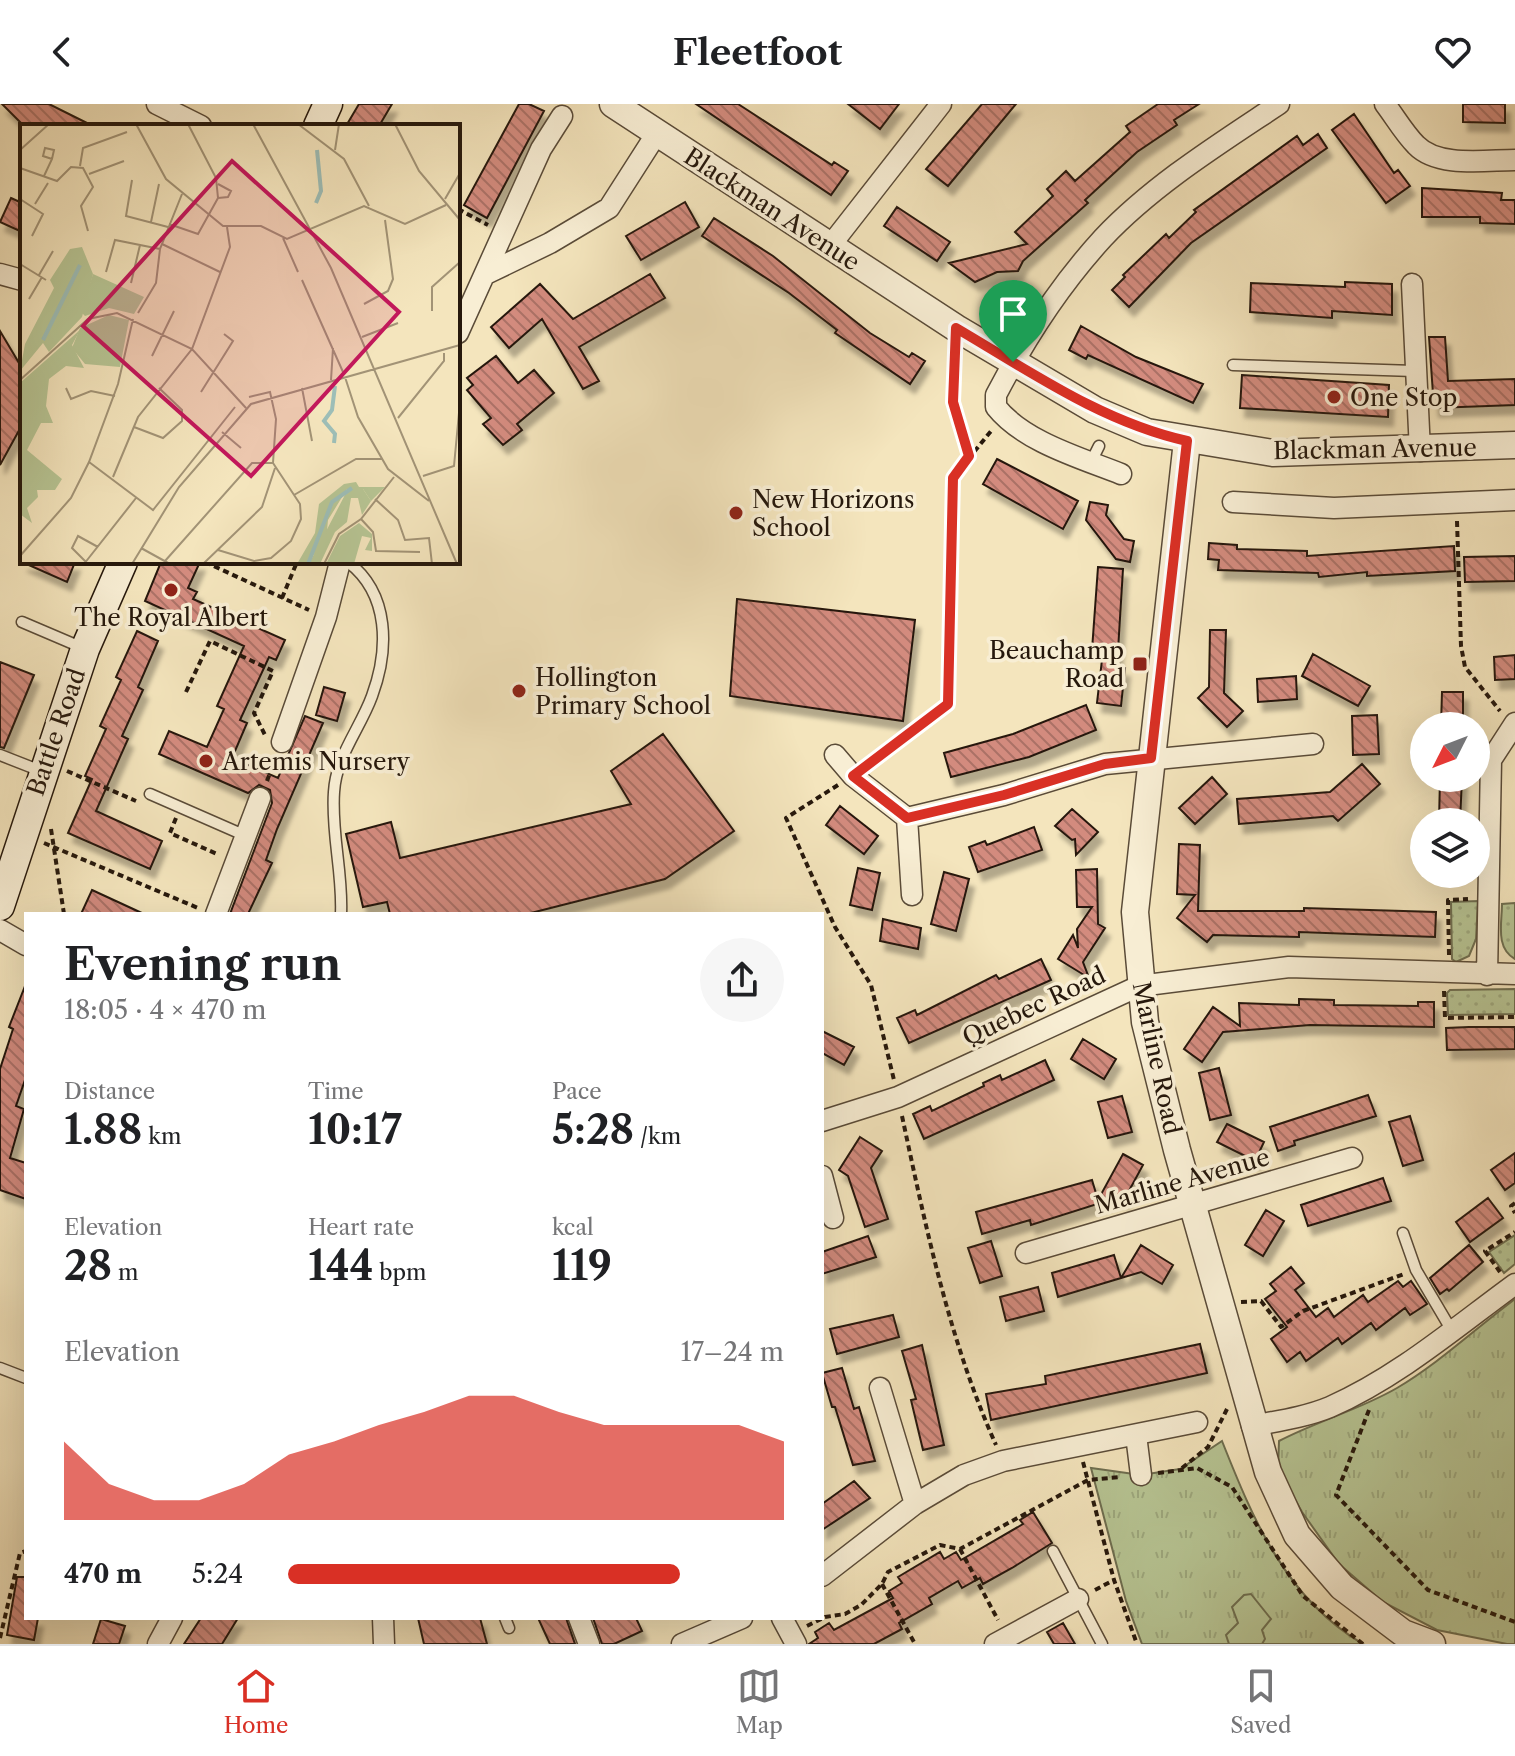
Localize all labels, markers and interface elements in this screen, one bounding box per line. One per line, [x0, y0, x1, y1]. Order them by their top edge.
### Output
icon: back [40, 30, 84, 74]
text: Fleetfoot [673, 30, 842, 74]
icon: heart [1431, 30, 1475, 74]
inset map [20, 124, 460, 564]
street label: Blackman Avenue [679, 141, 865, 277]
pin [979, 280, 1047, 362]
icon: arrive [991, 292, 1035, 336]
place label: One Stop [1350, 383, 1457, 412]
marker: One Stop [1325, 388, 1343, 406]
street label: Blackman Avenue [1273, 433, 1477, 465]
place label: New Horizons School [752, 485, 914, 542]
marker: New Horizons School [727, 504, 745, 522]
marker: The Royal Albert [162, 581, 180, 599]
place label: The Royal Albert [74, 603, 268, 632]
place label: Beauchamp Road [989, 636, 1124, 693]
marker: Beauchamp Road [1131, 655, 1149, 673]
place label: Hollington Primary School [535, 663, 711, 720]
street label: Battle Road [21, 664, 91, 799]
marker: Hollington Primary School [510, 682, 528, 700]
north arrow [1410, 712, 1490, 792]
map controls [1410, 712, 1490, 888]
place label: Artemis Nursery [221, 747, 410, 776]
marker: Artemis Nursery [197, 752, 215, 770]
button: layers [1410, 808, 1490, 888]
text: Evening run [64, 937, 341, 991]
button: share [700, 938, 784, 1022]
street label: Quebec Road [958, 960, 1110, 1052]
street label: Marline Road [1127, 979, 1187, 1137]
text: 18:05 · 4 × 470 m [64, 994, 266, 1026]
text: Distance [64, 1078, 155, 1105]
text: Time [308, 1078, 364, 1105]
text: Pace [552, 1078, 602, 1105]
text: 1.88 [64, 1105, 142, 1154]
text: 10:17 [308, 1105, 402, 1154]
text: 5:28 [552, 1105, 634, 1154]
text: km [142, 1123, 181, 1150]
text: /km [634, 1123, 681, 1150]
street label: Marline Avenue [1091, 1142, 1273, 1220]
text: Elevation [64, 1214, 162, 1241]
text: Heart rate [308, 1214, 414, 1241]
text: kcal [552, 1214, 594, 1241]
text: 28 [64, 1241, 112, 1290]
text: 144 [308, 1241, 373, 1290]
text: 119 [552, 1241, 612, 1290]
text: m [112, 1259, 139, 1286]
text: bpm [373, 1259, 427, 1286]
text: Elevation [64, 1336, 180, 1368]
text: 17–24 m [680, 1336, 784, 1368]
text: 470 m [64, 1558, 142, 1590]
text: 5:24 [192, 1558, 243, 1590]
tab: Home [224, 1664, 288, 1739]
tab: Map [736, 1664, 783, 1739]
tab: Saved [1230, 1664, 1291, 1739]

